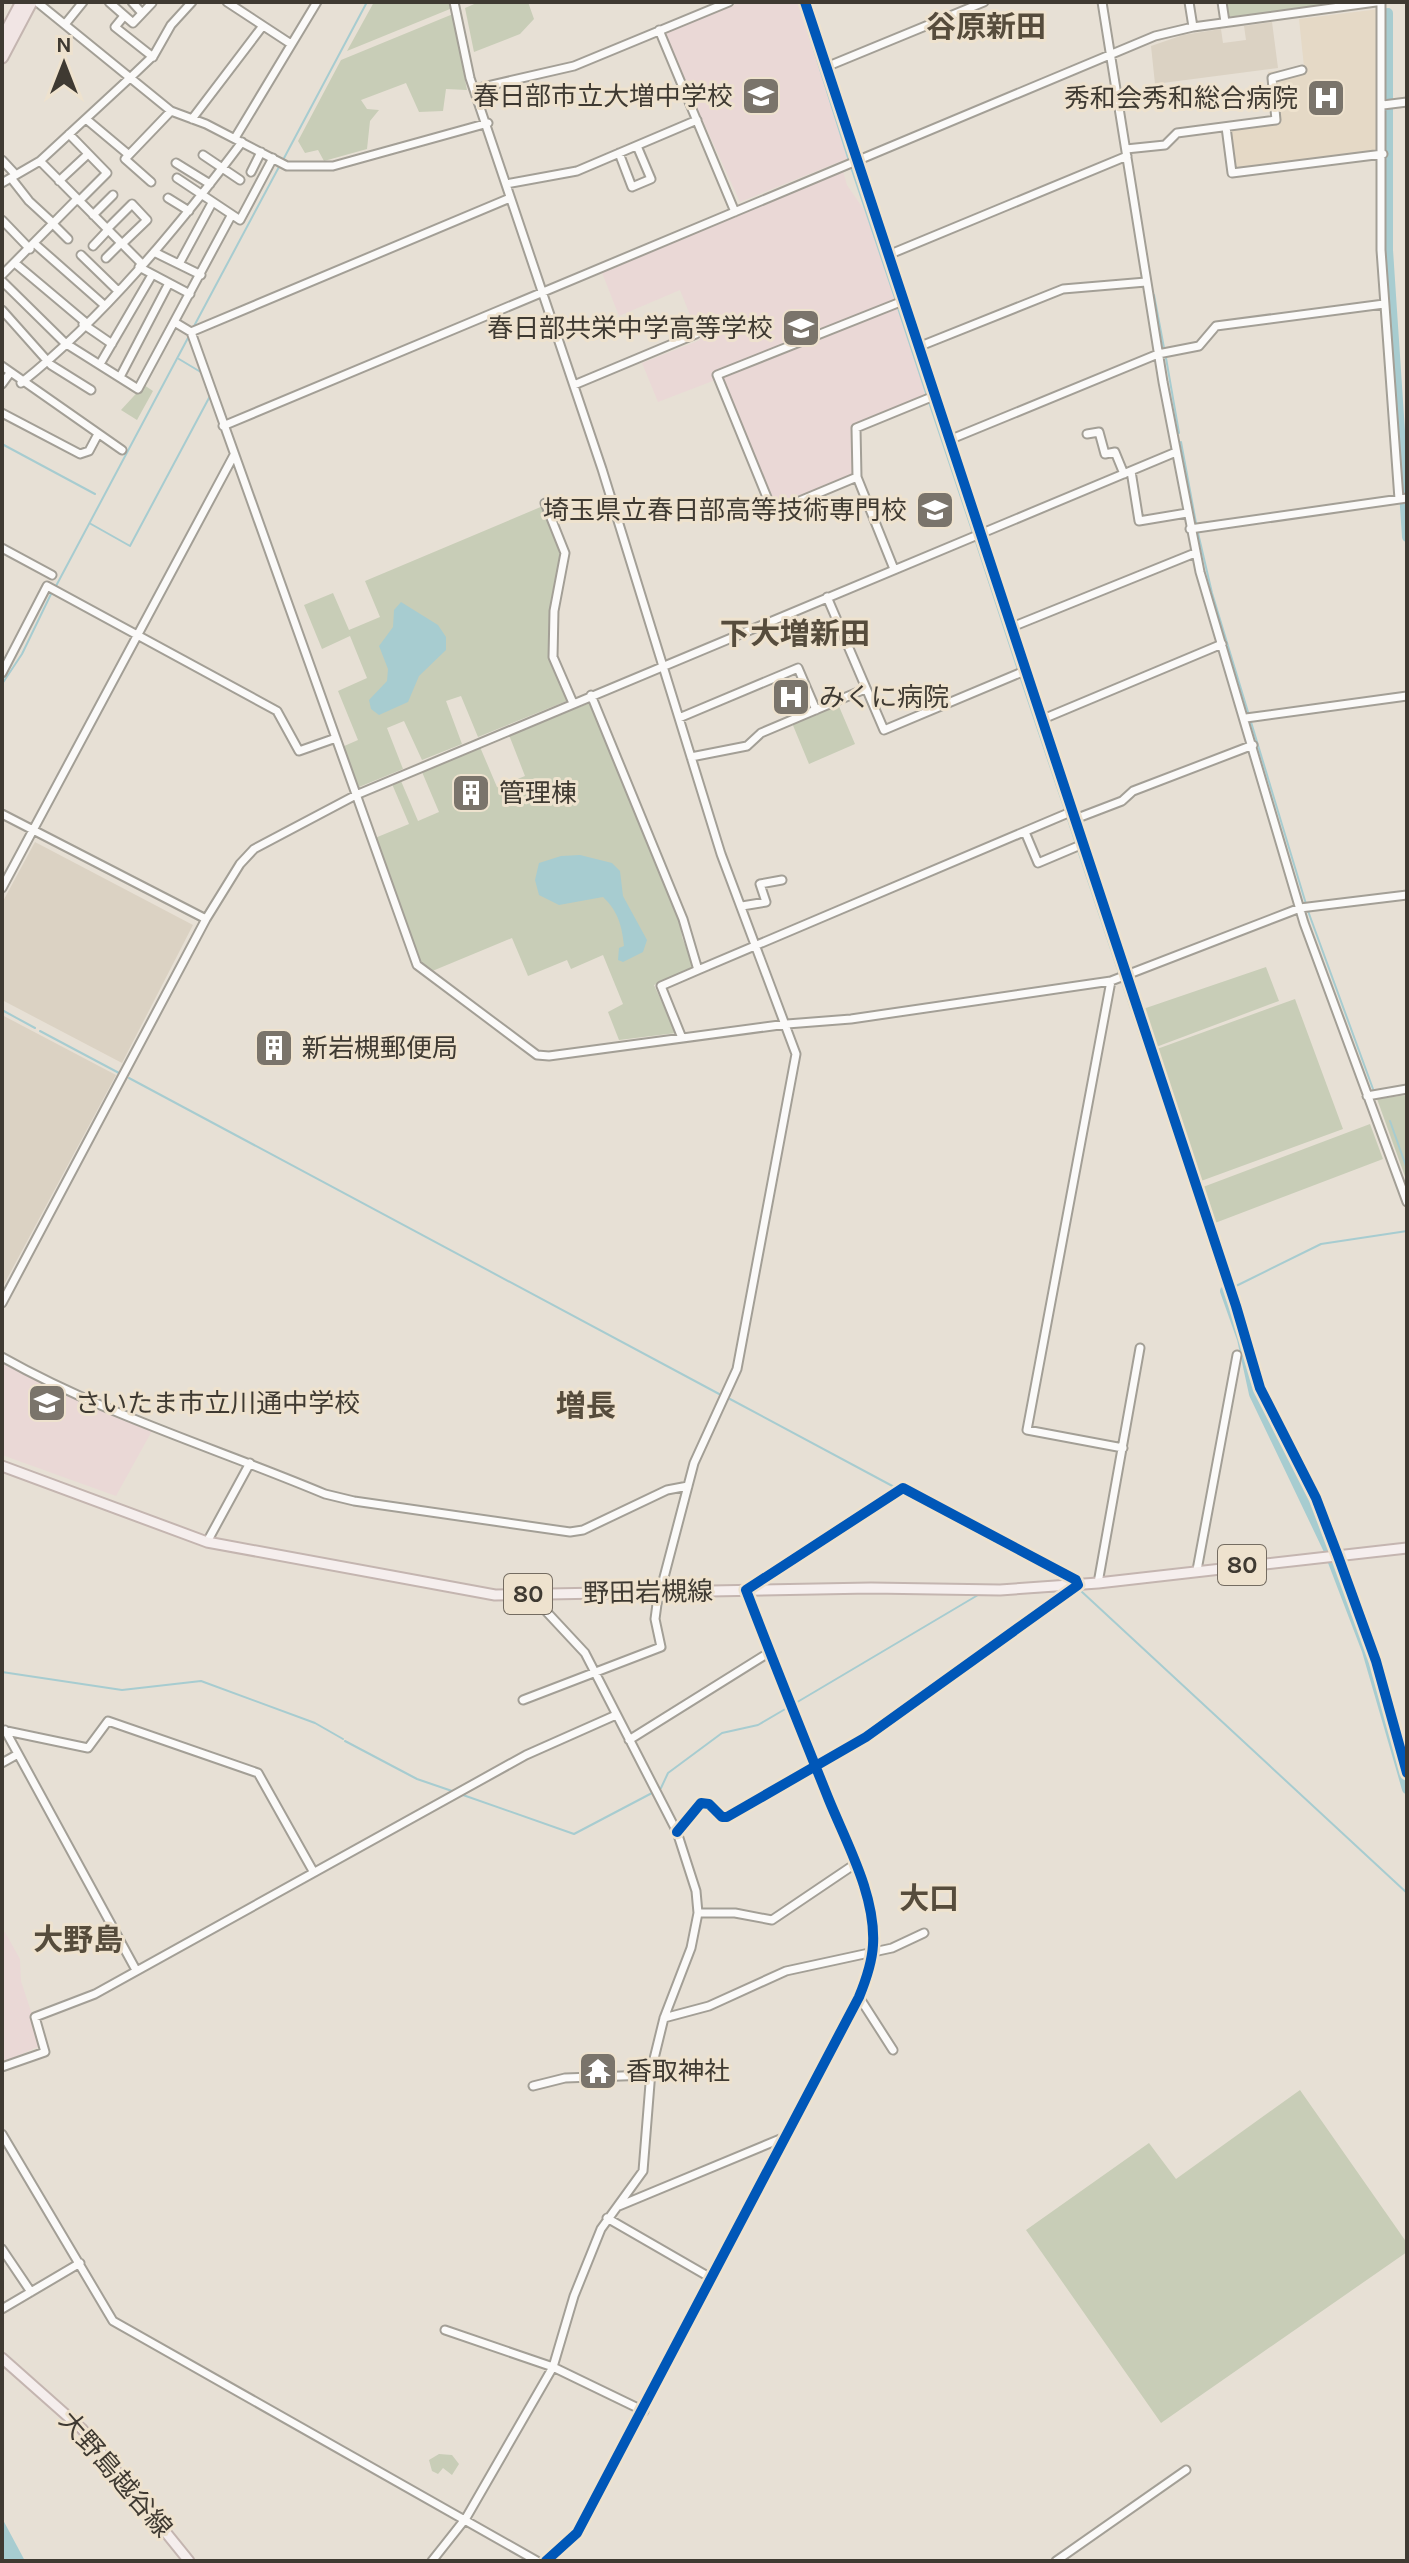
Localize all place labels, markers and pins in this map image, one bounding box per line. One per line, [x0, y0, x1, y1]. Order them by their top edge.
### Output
school or university icon: 春日部市立大増中学校 [740, 75, 782, 117]
hospital icon: 秀和会秀和総合病院 [1305, 77, 1347, 119]
place label: 春日部市立大増中学校 [473, 81, 733, 112]
place label: 秀和会秀和総合病院 [1064, 83, 1298, 114]
school or university icon: 春日部共栄中学高等学校 [780, 307, 822, 349]
place label: 春日部共栄中学高等学校 [487, 313, 773, 344]
school or university icon: 埼玉県立春日部高等技術専門校 [914, 489, 956, 531]
place label: 埼玉県立春日部高等技術専門校 [543, 495, 907, 526]
hospital icon: みくに病院 [770, 676, 812, 718]
place label: みくに病院 [819, 682, 949, 713]
building icon: 管理棟 [450, 772, 492, 814]
place label: 管理棟 [499, 778, 577, 809]
building icon: 新岩槻郵便局 [253, 1027, 295, 1069]
place label: 新岩槻郵便局 [302, 1033, 458, 1064]
school or university icon: さいたま市立川通中学校 [26, 1382, 68, 1424]
place label: さいたま市立川通中学校 [75, 1388, 360, 1419]
temple icon: 香取神社 [577, 2050, 619, 2092]
place label: 香取神社 [626, 2056, 730, 2087]

